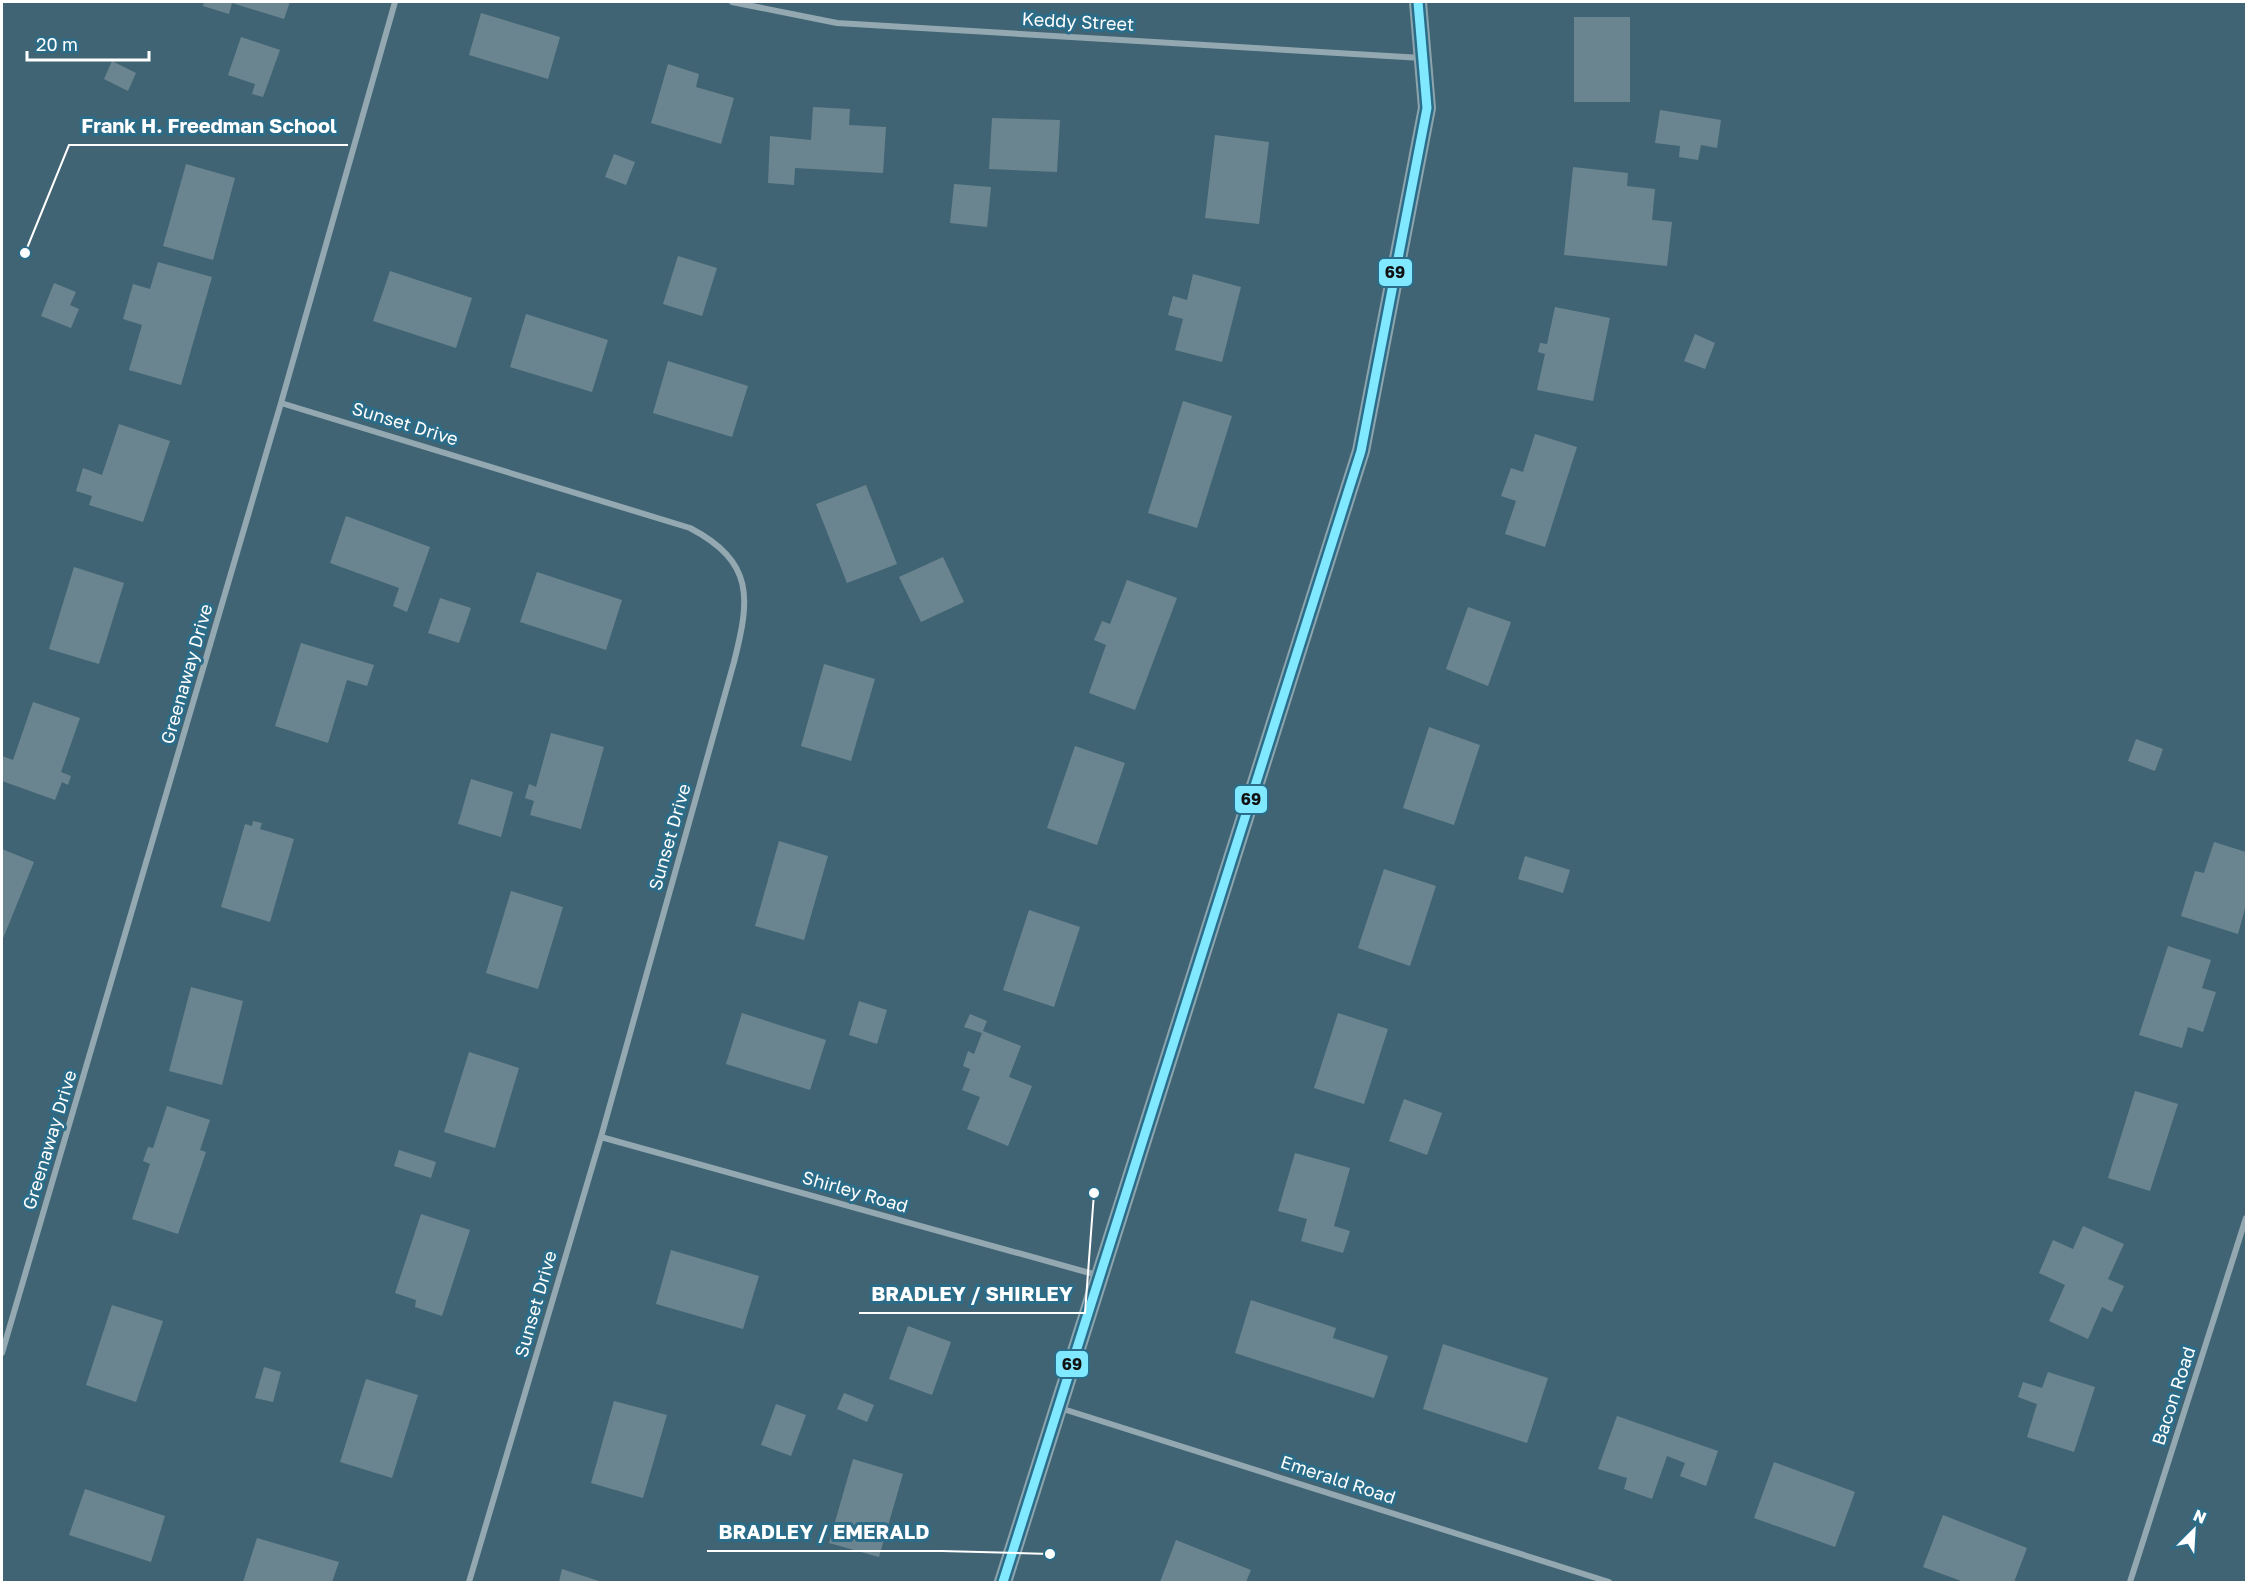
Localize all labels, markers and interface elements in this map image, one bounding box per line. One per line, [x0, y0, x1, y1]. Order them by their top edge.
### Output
street label: Keddy Street [1021, 7, 1135, 35]
scale bar [27, 24, 148, 62]
text: 20 m [36, 33, 78, 55]
callout: Frank H. Freedman School [69, 107, 348, 145]
text: Frank H. Freedman School [81, 113, 337, 137]
line badge: 69 [1378, 258, 1413, 287]
text: 69 [1385, 262, 1405, 282]
street label: Sunset Drive [350, 396, 461, 450]
street label: Greenaway Drive [156, 601, 217, 746]
street label: Sunset Drive [643, 781, 695, 893]
line badge: 69 [1234, 785, 1268, 814]
text: 69 [1241, 789, 1261, 809]
street label: Greenaway Drive [17, 1067, 81, 1212]
street label: Shirley Road [800, 1165, 911, 1217]
street label: Sunset Drive [509, 1248, 561, 1360]
callout: BRADLEY / SHIRLEY [859, 1275, 1085, 1313]
text: BRADLEY / SHIRLEY [871, 1281, 1073, 1305]
street label: Bacon Road [2147, 1344, 2199, 1448]
line badge: 69 [1055, 1350, 1089, 1378]
text: 69 [1062, 1354, 1082, 1374]
street label: Emerald Road [1278, 1450, 1399, 1508]
north arrow [2164, 1500, 2224, 1560]
text: N [2190, 1505, 2210, 1528]
callout: BRADLEY / EMERALD [707, 1513, 942, 1551]
text: BRADLEY / EMERALD [719, 1519, 929, 1543]

